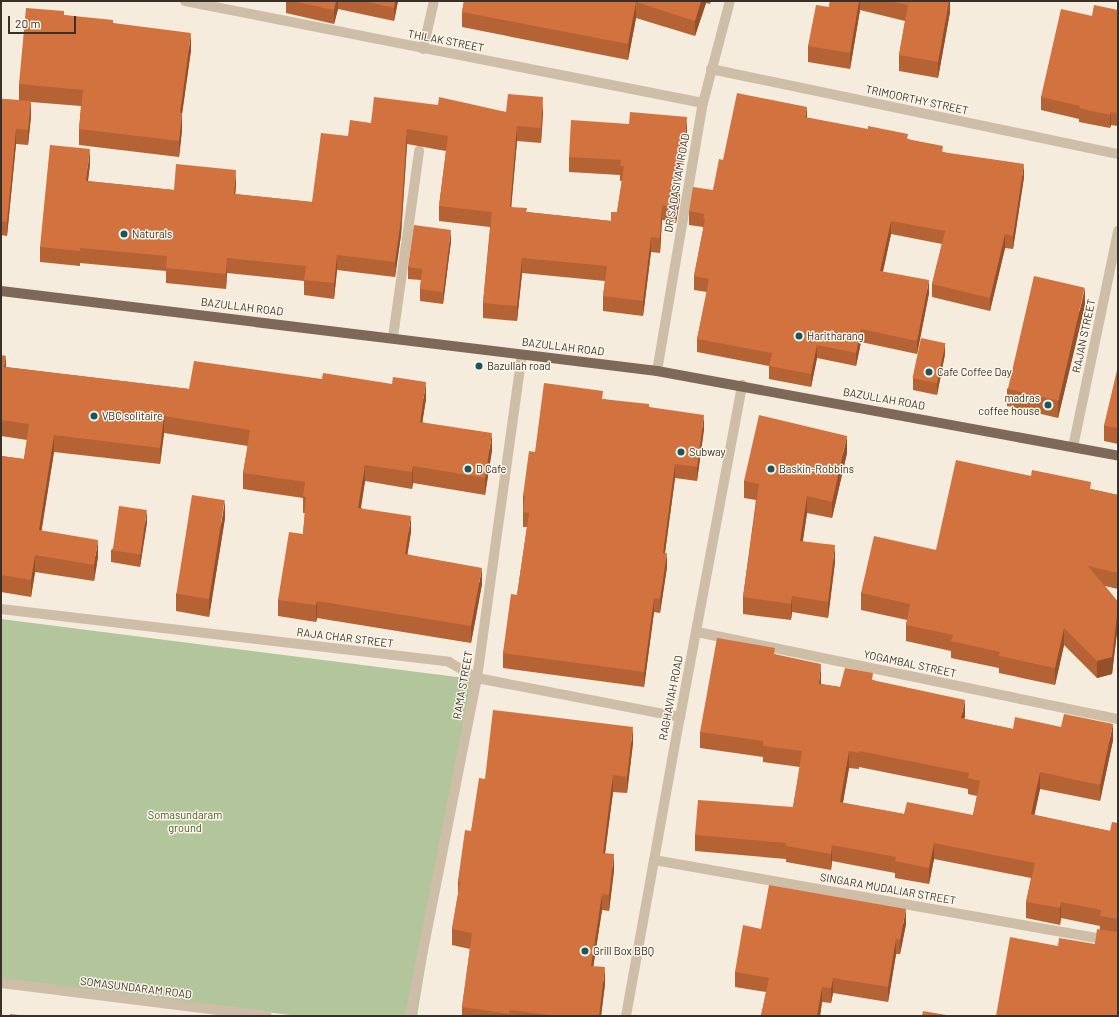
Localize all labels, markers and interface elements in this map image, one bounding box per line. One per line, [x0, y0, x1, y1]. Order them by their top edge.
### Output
scale bar [10, 8, 78, 34]
text: 20 m [15, 16, 41, 30]
street label: THILAK STREET [407, 27, 485, 55]
street label: TRIMOORTHY STREET [864, 83, 970, 117]
street label: DR SADASIVAM ROAD [662, 133, 692, 233]
place label: Naturals [132, 227, 172, 241]
marker: Naturals [119, 229, 129, 239]
street label: BAZULLAH ROAD [200, 295, 284, 319]
street label: RAJAN STREET [1070, 298, 1098, 374]
place label: Haritharang [807, 329, 864, 343]
marker: Haritharang [794, 331, 804, 341]
street label: BAZULLAH ROAD [521, 335, 605, 359]
place label: Bazullah road [487, 359, 551, 373]
marker: Bazullah road [474, 361, 484, 371]
place label: Cafe Coffee Day [937, 365, 1012, 379]
marker: Cafe Coffee Day [924, 367, 934, 377]
street label: BAZULLAH ROAD [842, 385, 926, 413]
place label: madras coffee house [978, 392, 1040, 418]
marker: madras coffee house [1043, 400, 1053, 410]
place label: VBC solitaire [102, 409, 163, 423]
marker: VBC solitaire [89, 411, 99, 421]
place label: Subway [689, 445, 726, 459]
marker: Subway [676, 447, 686, 457]
place label: D Cafe [476, 462, 506, 476]
place label: Baskin-Robbins [779, 462, 854, 476]
marker: D Cafe [463, 464, 473, 474]
marker: Baskin-Robbins [766, 464, 776, 474]
street label: RAJA CHAR STREET [296, 626, 394, 650]
street label: YOGAMBAL STREET [862, 648, 958, 680]
street label: RAMA STREET [450, 650, 476, 720]
street label: RAGHAVIAH ROAD [656, 654, 686, 742]
park label: Somasundaram ground [148, 809, 222, 835]
street label: SINGARA MUDALIAR STREET [819, 871, 957, 907]
place label: Grill Box BBQ [593, 944, 654, 958]
marker: Grill Box BBQ [580, 946, 590, 956]
street label: SOMASUNDARAM ROAD [79, 975, 193, 1001]

